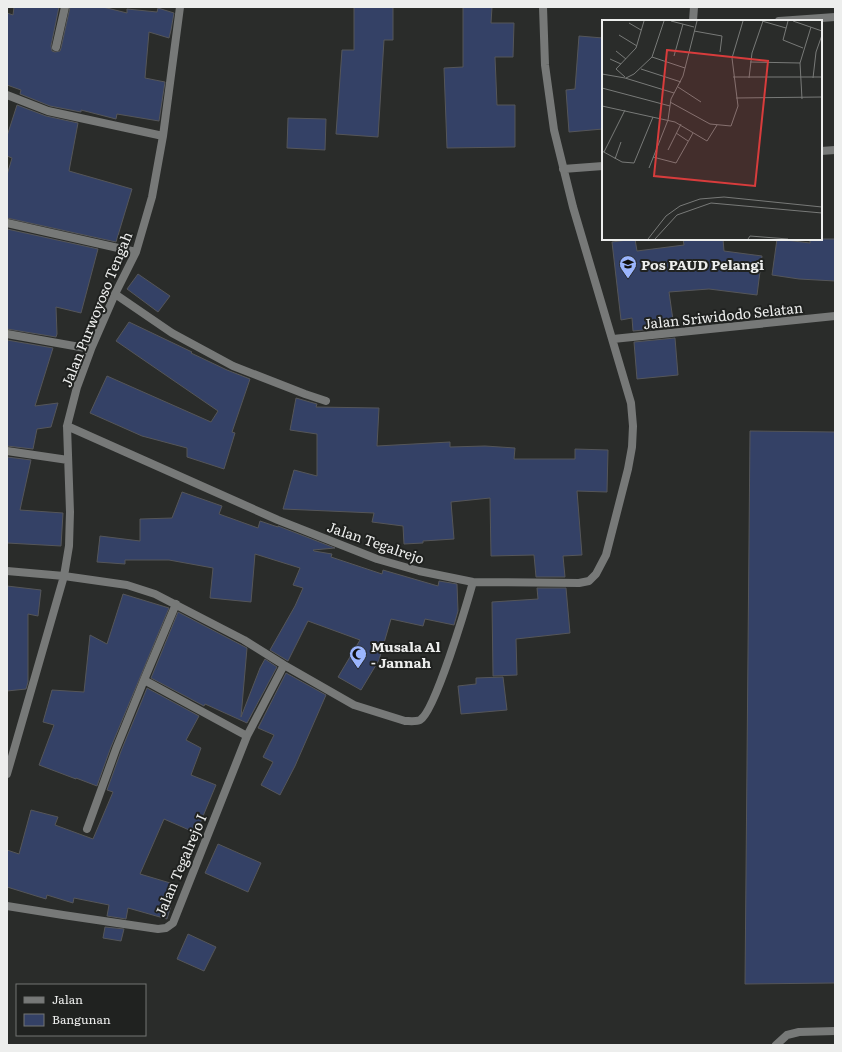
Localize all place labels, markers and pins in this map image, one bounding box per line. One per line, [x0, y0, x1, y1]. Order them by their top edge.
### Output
school or university icon: Pos PAUD Pelangi [618, 254, 638, 279]
place label: Pos PAUD Pelangi [641, 254, 764, 274]
place label: Musala Al - Jannah [371, 636, 441, 672]
mosque icon: Musala Al - Jannah [348, 644, 368, 669]

